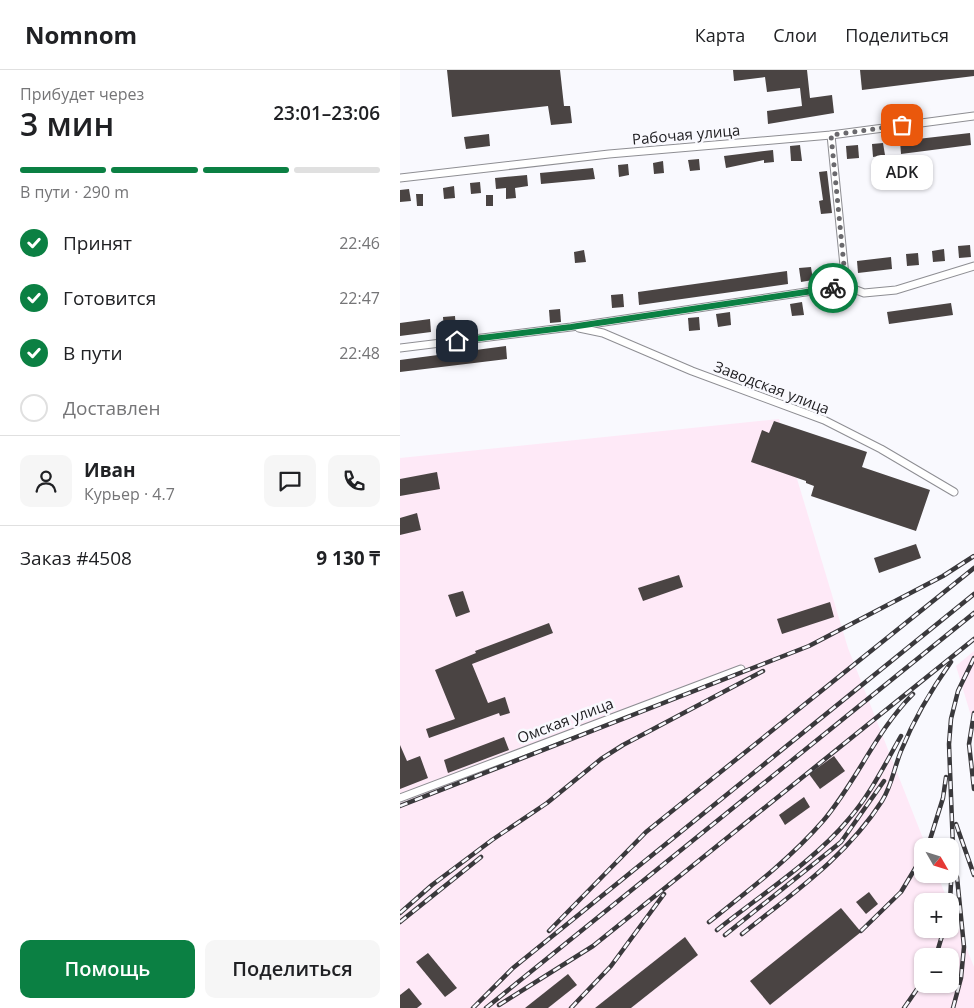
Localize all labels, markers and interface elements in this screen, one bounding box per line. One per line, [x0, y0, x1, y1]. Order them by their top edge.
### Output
text: Nomnom [25, 18, 137, 51]
text: Карта [695, 23, 745, 47]
text: Слои [773, 23, 817, 47]
text: Поделиться [845, 23, 949, 47]
text: Прибудет через [20, 83, 144, 105]
text: 23:01–23:06 [273, 100, 380, 126]
text: 3 мин [20, 102, 114, 145]
pin [881, 104, 923, 146]
icon: bag [888, 111, 916, 139]
street label: Рабочая улица [631, 119, 741, 149]
callout: ADK [871, 155, 933, 190]
text: ADK [886, 161, 918, 183]
text: В пути · 290 m [20, 181, 129, 203]
icon: check [20, 229, 48, 257]
text: Принят [63, 230, 132, 256]
text: 22:46 [339, 232, 380, 254]
courier [808, 263, 858, 313]
icon: bike [819, 274, 847, 302]
icon: check [20, 284, 48, 312]
text: Готовится [63, 285, 156, 311]
text: 22:47 [339, 287, 380, 309]
pin [436, 320, 478, 362]
icon: home [443, 327, 471, 355]
icon: check [20, 339, 48, 367]
text: В пути [63, 340, 123, 366]
text: 22:48 [339, 342, 380, 364]
street label: Заводская улица [711, 356, 833, 418]
text: Доставлен [63, 395, 161, 421]
button: person [20, 455, 72, 507]
button: chat [264, 455, 316, 507]
button: phone [328, 455, 380, 507]
text: Иван [84, 457, 136, 483]
text: Курьер · 4.7 [84, 483, 175, 505]
text: Заказ #4508 [20, 545, 132, 571]
text: 9 130 ₸ [316, 545, 380, 571]
street label: Омская улица [514, 692, 616, 748]
north arrow [914, 838, 959, 882]
map controls [914, 838, 959, 993]
button: + [914, 893, 959, 938]
button: Помощь [20, 940, 195, 998]
button: Поделиться [205, 940, 380, 998]
button: − [914, 948, 959, 993]

